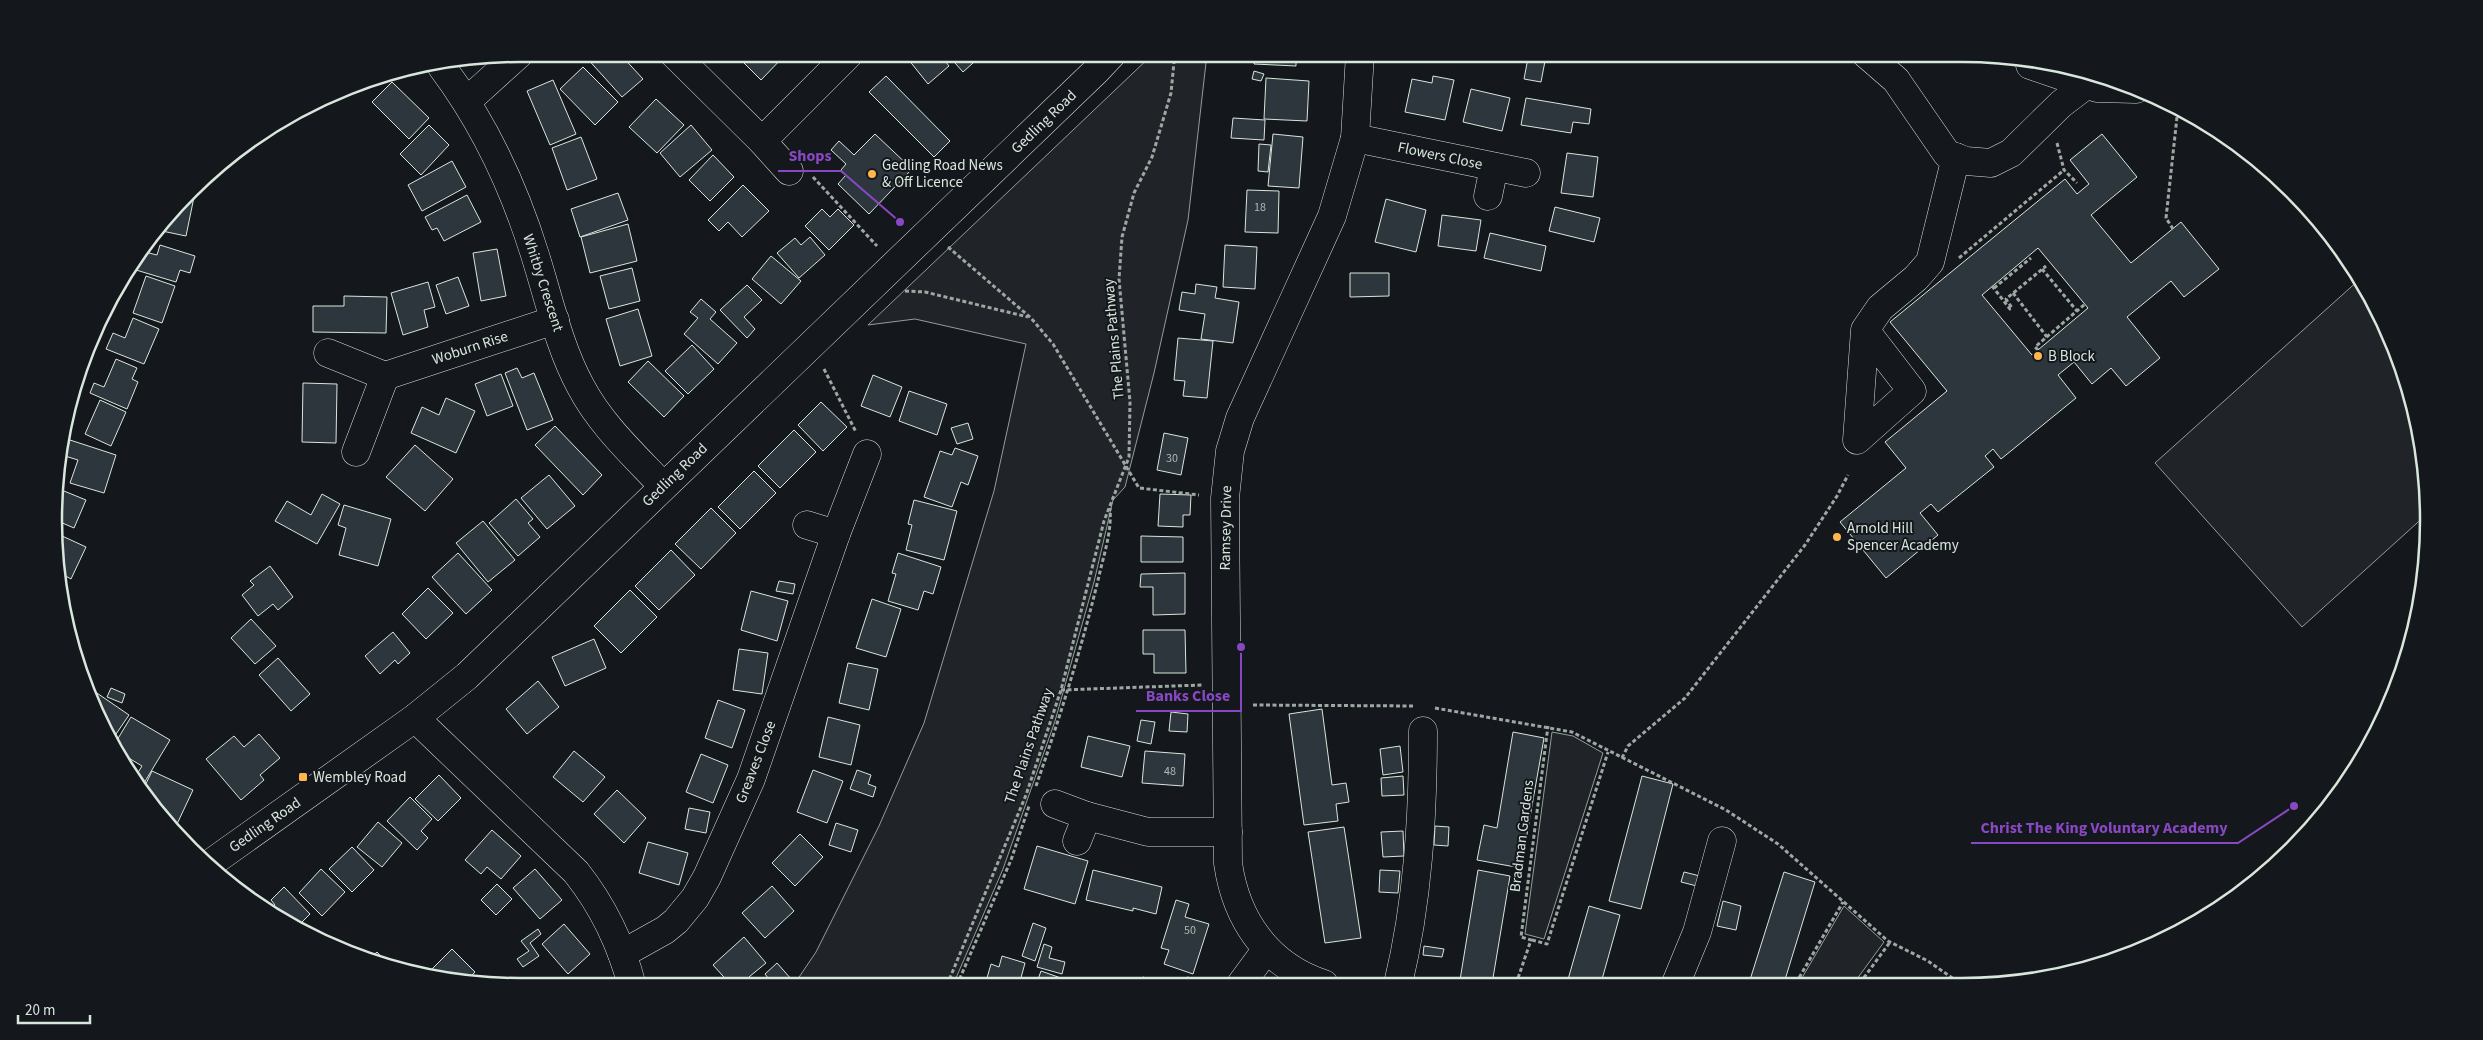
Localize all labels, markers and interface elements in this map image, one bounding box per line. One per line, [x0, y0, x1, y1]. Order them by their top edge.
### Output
street label: Gedling Road [1007, 85, 1081, 159]
street label: Flowers Close [1396, 137, 1484, 175]
callout: Shops [778, 140, 841, 171]
text: Shops [788, 145, 832, 167]
place label: Gedling Road News & Off Licence [882, 155, 1003, 193]
marker: Gedling Road News & Off Licence [866, 168, 878, 180]
house number: 18 [1254, 199, 1266, 216]
street label: Whitby Crescent [517, 231, 569, 335]
street label: The Plains Pathway [1098, 278, 1130, 400]
street label: Woburn Rise [429, 326, 511, 370]
place label: B Block [2048, 346, 2095, 367]
marker: B Block [2032, 350, 2044, 362]
street label: Gedling Road [638, 438, 712, 512]
house number: 30 [1166, 450, 1178, 467]
street label: Ramsey Drive [1215, 485, 1237, 571]
place label: Arnold Hill Spencer Academy [1847, 518, 1959, 556]
marker: Arnold Hill Spencer Academy [1831, 531, 1843, 543]
callout: Banks Close [1136, 680, 1241, 711]
street label: The Plains Pathway [999, 685, 1059, 807]
text: Banks Close [1146, 685, 1230, 707]
street label: Greaves Close [731, 718, 781, 806]
house number: 48 [1164, 763, 1176, 780]
place label: Wembley Road [313, 767, 407, 788]
marker: Wembley Road [297, 771, 309, 783]
street label: Bradman Gardens [1505, 779, 1539, 893]
street label: Gedling Road [225, 792, 305, 858]
callout: Christ The King Voluntary Academy [1971, 812, 2238, 843]
text: Christ The King Voluntary Academy [1981, 817, 2228, 839]
house number: 50 [1184, 922, 1196, 939]
scale bar [18, 992, 90, 1024]
text: 20 m [25, 1000, 55, 1021]

